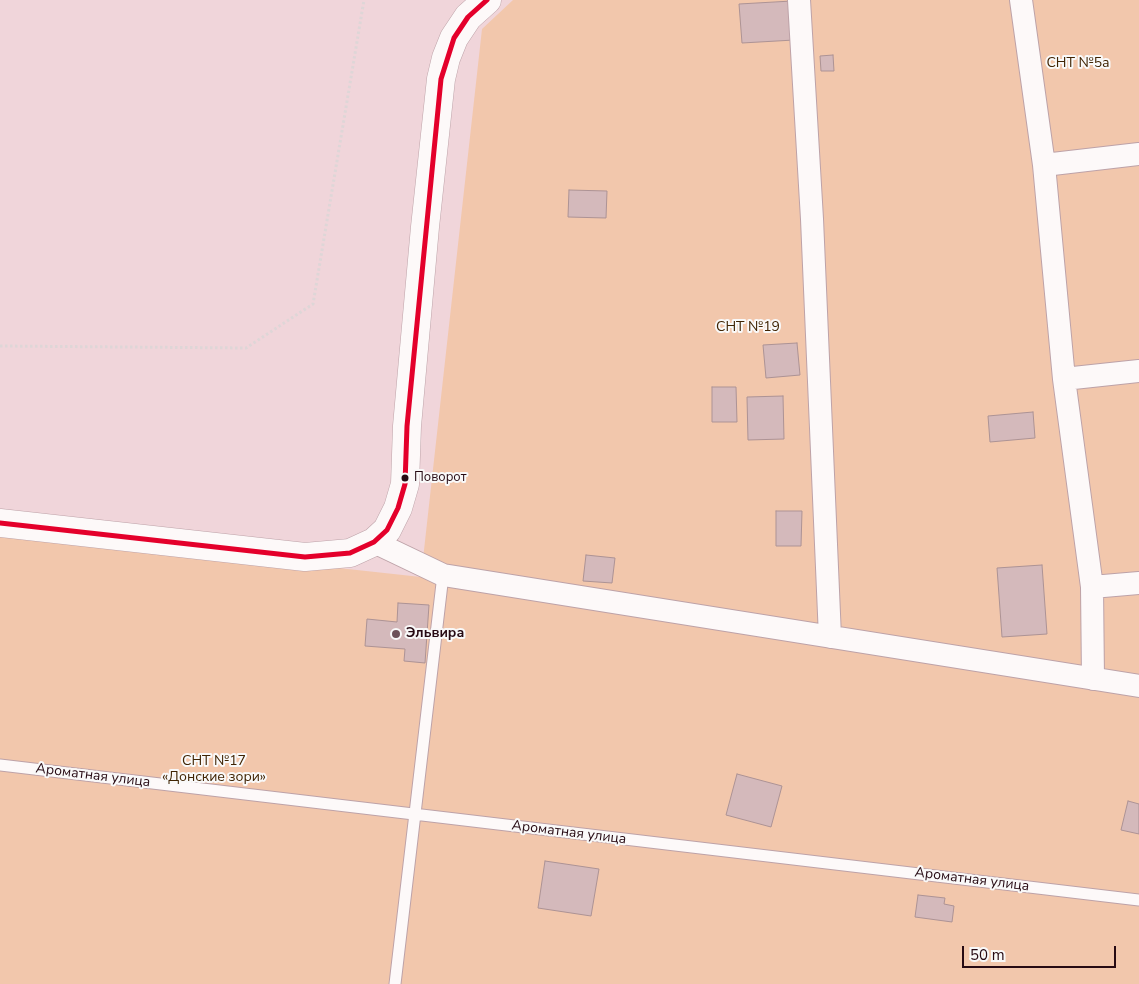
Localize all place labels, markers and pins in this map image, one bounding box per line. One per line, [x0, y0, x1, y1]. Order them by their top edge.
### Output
place label: Поворот [414, 470, 466, 486]
marker: Поворот [400, 473, 410, 483]
place label: Эльвира [406, 626, 464, 642]
marker: Эльвира [390, 628, 402, 640]

